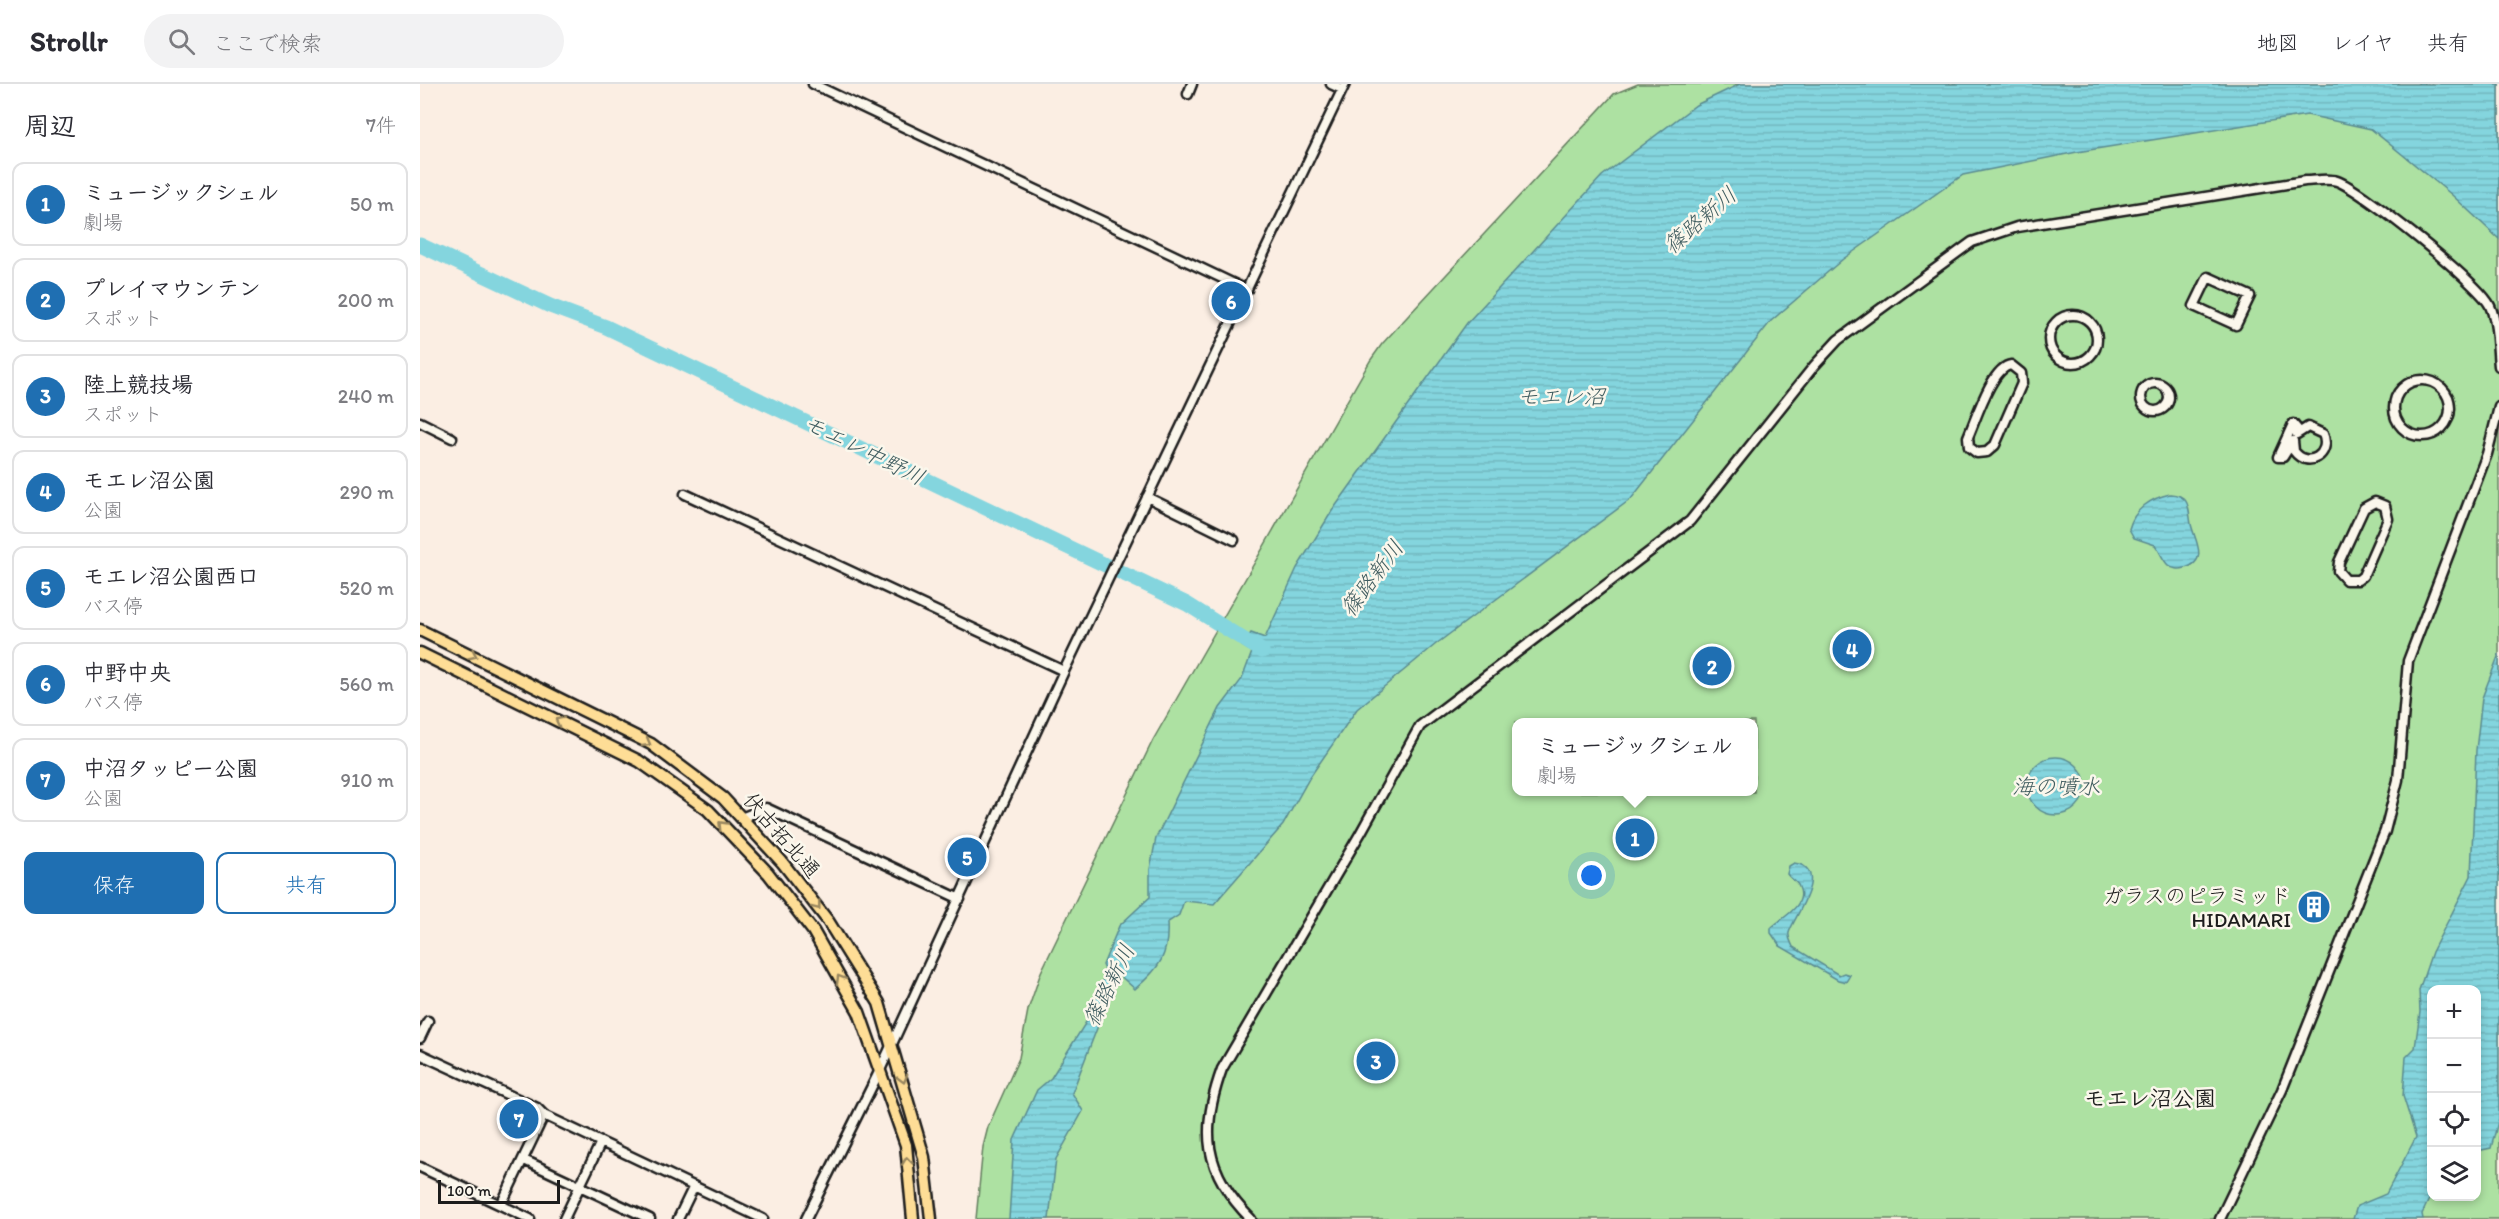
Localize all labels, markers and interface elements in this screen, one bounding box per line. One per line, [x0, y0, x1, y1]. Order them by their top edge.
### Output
search box [144, 14, 564, 68]
text: Strollr [30, 24, 108, 58]
icon: search [165, 25, 198, 58]
text: ここで検索 [213, 30, 323, 57]
text: 地図 [2257, 30, 2299, 55]
text: レイヤ [2332, 30, 2394, 55]
text: 共有 [2427, 30, 2469, 55]
text: 周辺 [24, 110, 76, 142]
text: 7件 [366, 113, 396, 137]
text: ミュージックシェル [83, 179, 279, 206]
water label: 篠路新川 [1658, 181, 1742, 259]
text: 1 [41, 192, 50, 216]
text: 50 m [350, 192, 394, 216]
text: 劇場 [83, 210, 123, 234]
text: プレイマウンテン [83, 275, 261, 302]
pin: 6 [1212, 278, 1250, 324]
text: 2 [40, 288, 51, 312]
text: 200 m [338, 288, 394, 312]
text: スポット [83, 306, 163, 330]
text: 陸上競技場 [83, 371, 193, 398]
water label: モエレ沼 [1517, 383, 1607, 410]
text: 3 [40, 384, 51, 408]
text: 240 m [338, 384, 394, 408]
text: スポット [83, 402, 163, 426]
water label: モエレ中野川 [799, 409, 929, 491]
text: モエレ沼公園 [83, 467, 215, 494]
text: 4 [39, 480, 52, 504]
text: 290 m [339, 480, 394, 504]
text: 公園 [83, 498, 123, 522]
water label: 篠路新川 [1335, 535, 1409, 621]
text: モエレ沼公園西口 [83, 563, 259, 590]
text: 5 [40, 576, 51, 600]
text: 520 m [339, 576, 394, 600]
text: バス停 [83, 594, 143, 618]
pin: 4 [1832, 626, 1872, 672]
pin: 2 [1692, 644, 1732, 688]
one-way arrow [466, 648, 477, 660]
text: 中野中央 [83, 659, 171, 686]
text: 6 [40, 672, 51, 696]
text: 560 m [339, 672, 394, 696]
text: バス停 [83, 690, 143, 714]
one-way arrow [554, 716, 565, 728]
popup [1512, 718, 1758, 796]
text: ミュージックシェル [1537, 732, 1733, 759]
one-way arrow [641, 735, 651, 747]
text: 中沼タッピー公園 [83, 755, 258, 782]
text: 劇場 [1537, 763, 1577, 787]
text: 7 [41, 768, 50, 792]
text: 910 m [341, 768, 394, 792]
water label: 海の噴水 [2012, 773, 2100, 800]
text: 公園 [83, 786, 123, 810]
street label: 伏古拓北通 [738, 787, 826, 883]
pin: 1 [1616, 816, 1654, 861]
one-way arrow [718, 821, 729, 832]
pin: 5 [948, 834, 986, 880]
button: 保存 [24, 852, 204, 914]
button: 共有 [216, 852, 396, 914]
your location [1577, 861, 1606, 890]
place label: ガラスのピラミッド HIDAMARI [2103, 883, 2291, 932]
building icon: ガラスのピラミッド HIDAMARI [2296, 889, 2332, 925]
one-way arrow [809, 899, 820, 910]
water label: 篠路新川 [1078, 940, 1140, 1030]
one-way arrow [836, 975, 848, 985]
map controls [2427, 985, 2481, 1201]
button: + [2427, 985, 2481, 1039]
pin: 3 [1356, 1038, 1396, 1084]
button: − [2427, 1039, 2481, 1093]
one-way arrow [895, 1074, 908, 1084]
district label: モエレ沼公園 [2084, 1085, 2216, 1112]
button: locate [2427, 1093, 2481, 1147]
pin: 7 [500, 1096, 538, 1142]
button: layers [2427, 1147, 2481, 1201]
one-way arrow [901, 1156, 914, 1165]
scale bar [438, 1177, 560, 1204]
text: 100 m [447, 1181, 491, 1200]

